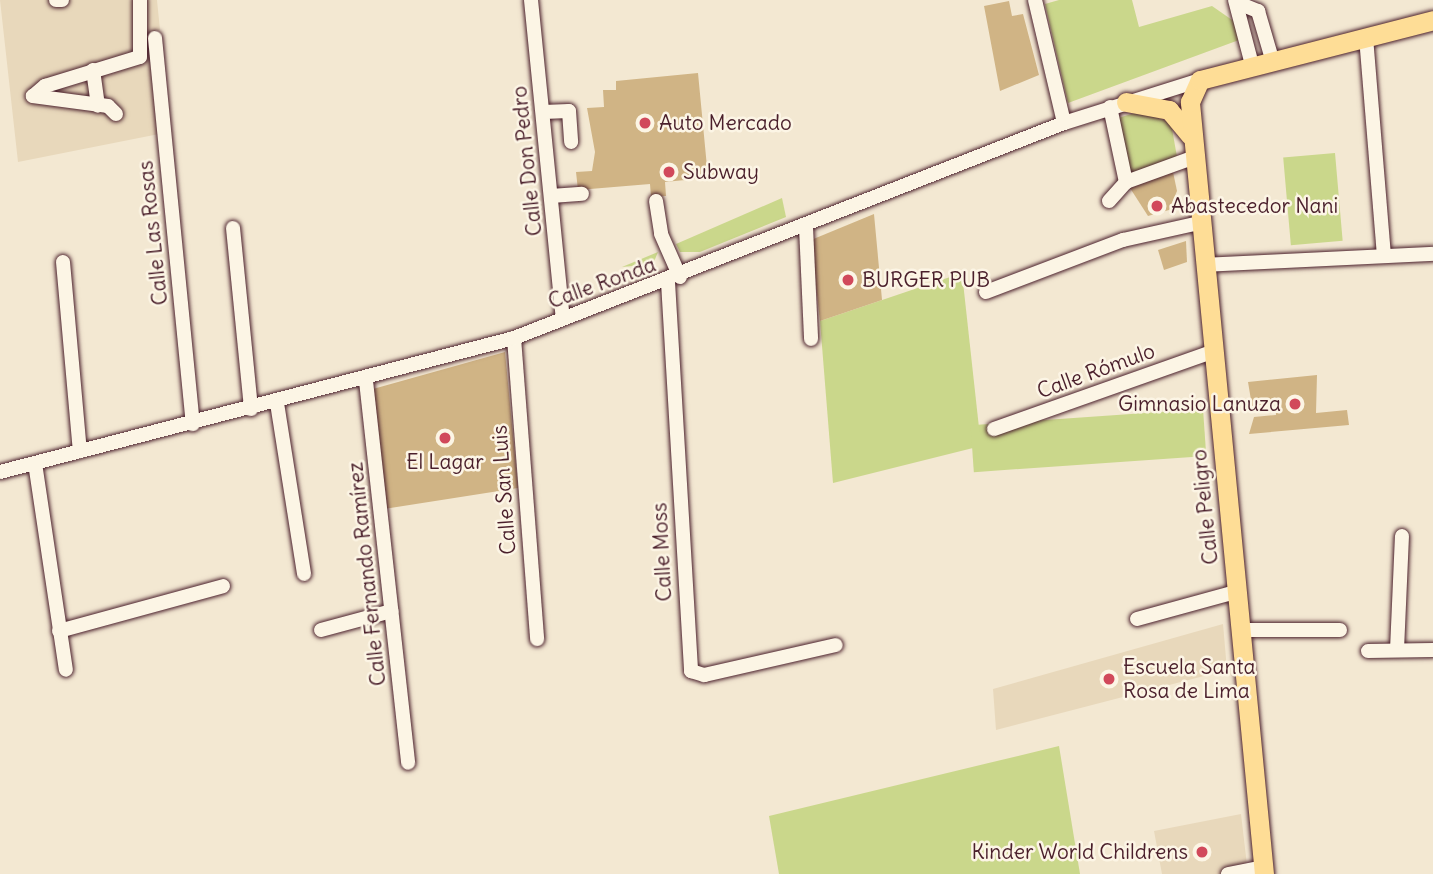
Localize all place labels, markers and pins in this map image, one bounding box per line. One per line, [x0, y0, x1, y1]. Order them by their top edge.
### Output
place label: Auto Mercado [659, 110, 792, 136]
marker: Auto Mercado [637, 115, 653, 131]
place label: Subway [683, 159, 759, 185]
marker: Subway [661, 164, 677, 180]
place label: Abastecedor Nani [1171, 193, 1338, 219]
marker: Abastecedor Nani [1149, 198, 1165, 214]
place label: BURGER PUB [862, 267, 990, 293]
marker: BURGER PUB [840, 272, 856, 288]
place label: Gimnasio Lanuza [1118, 391, 1281, 417]
marker: Gimnasio Lanuza [1287, 396, 1303, 412]
marker: El Lagar [437, 430, 453, 446]
place label: El Lagar [406, 449, 484, 475]
place label: Escuela Santa Rosa de Lima [1123, 654, 1255, 704]
marker: Escuela Santa Rosa de Lima [1101, 671, 1117, 687]
place label: Kinder World Childrens [972, 839, 1188, 865]
marker: Kinder World Childrens [1194, 844, 1210, 860]

